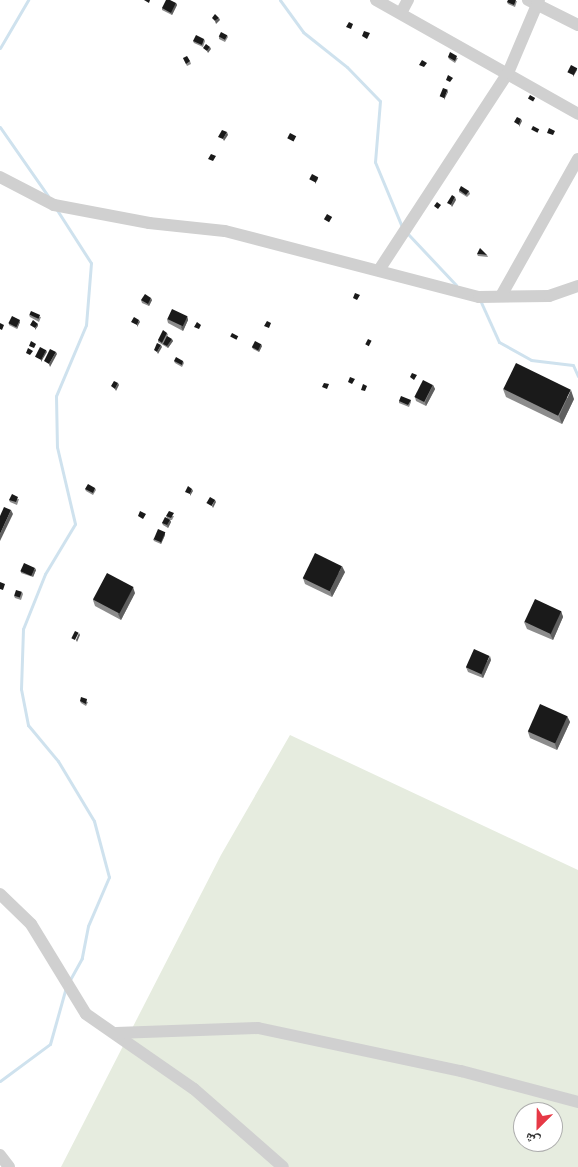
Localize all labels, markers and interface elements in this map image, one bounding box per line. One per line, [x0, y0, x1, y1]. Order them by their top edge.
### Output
north arrow [513, 1102, 563, 1152]
text: ش [522, 1129, 543, 1151]

